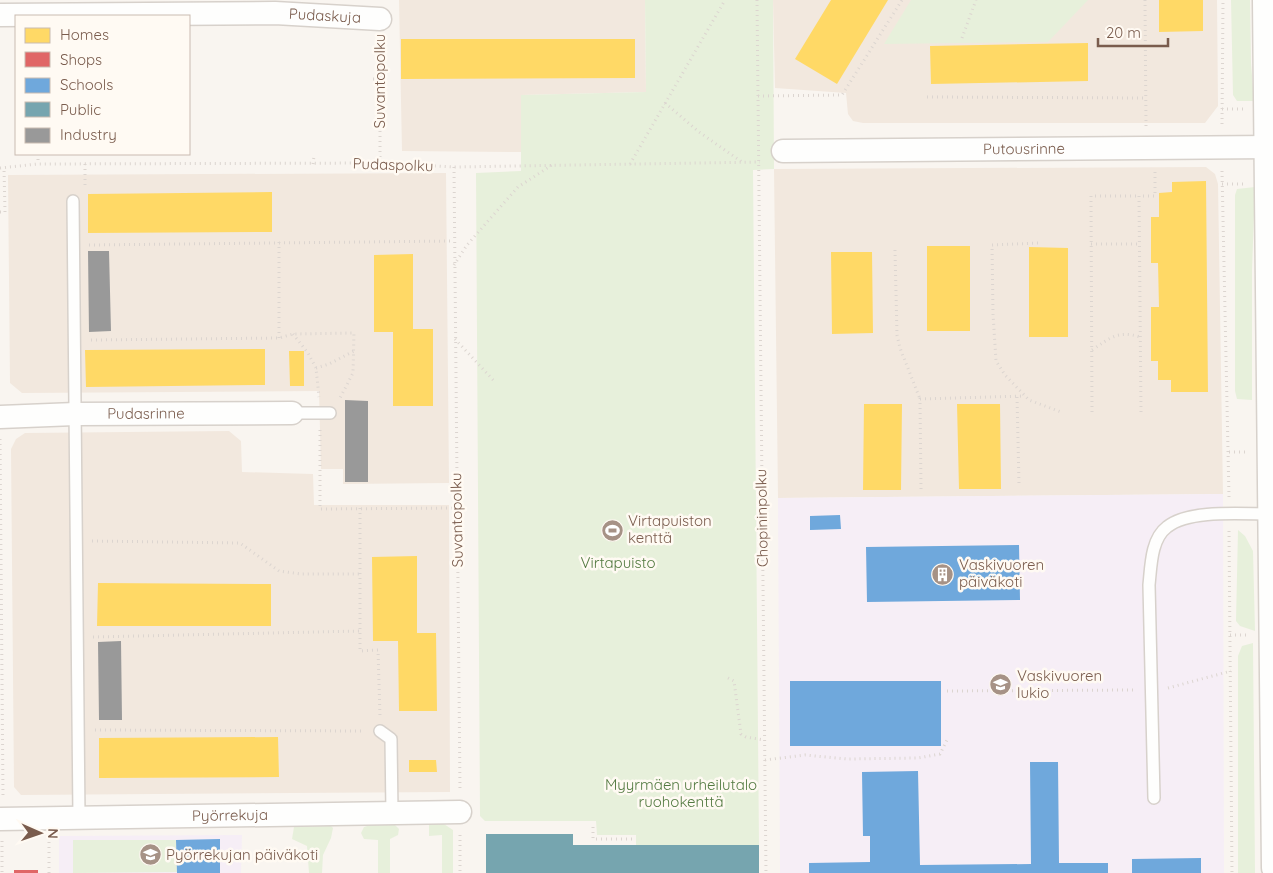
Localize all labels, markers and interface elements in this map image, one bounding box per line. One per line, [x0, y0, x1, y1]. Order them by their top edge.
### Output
street label: Pudaskuja [288, 4, 362, 27]
legend [15, 15, 190, 155]
scale bar [1098, 15, 1168, 47]
text: 20 m [1106, 23, 1141, 42]
text: Homes [60, 25, 109, 44]
street label: Suvantopolku [370, 34, 389, 128]
text: Shops [60, 50, 102, 69]
text: Schools [60, 75, 113, 94]
text: Public [60, 100, 101, 119]
text: Industry [60, 125, 117, 144]
street label: Putousrinne [983, 139, 1065, 158]
street label: Pudaspolku [352, 154, 434, 175]
street label: Pudasrinne [107, 403, 185, 423]
street label: Chopininpolku [751, 469, 772, 567]
street label: Suvantopolku [446, 472, 467, 568]
place label: Virtapuiston kenttä [628, 511, 712, 547]
sports icon: Virtapuiston kenttä [600, 518, 624, 542]
park label: Virtapuisto [580, 553, 656, 572]
place label: Vaskivuoren päiväkoti [959, 555, 1044, 591]
building icon: Vaskivuoren päiväkoti [931, 562, 955, 586]
place label: Vaskivuoren lukio [1017, 666, 1102, 702]
school or university icon: Vaskivuoren lukio [989, 673, 1013, 697]
park label: Myyrmäen urheilutalo ruohokenttä [605, 775, 757, 811]
street label: Pyörrekuja [192, 805, 268, 825]
north arrow [15, 808, 65, 858]
text: N [44, 828, 62, 839]
school or university icon: Pyörrekujan päiväkoti [138, 843, 162, 867]
place label: Pyörrekujan päiväkoti [166, 845, 318, 864]

